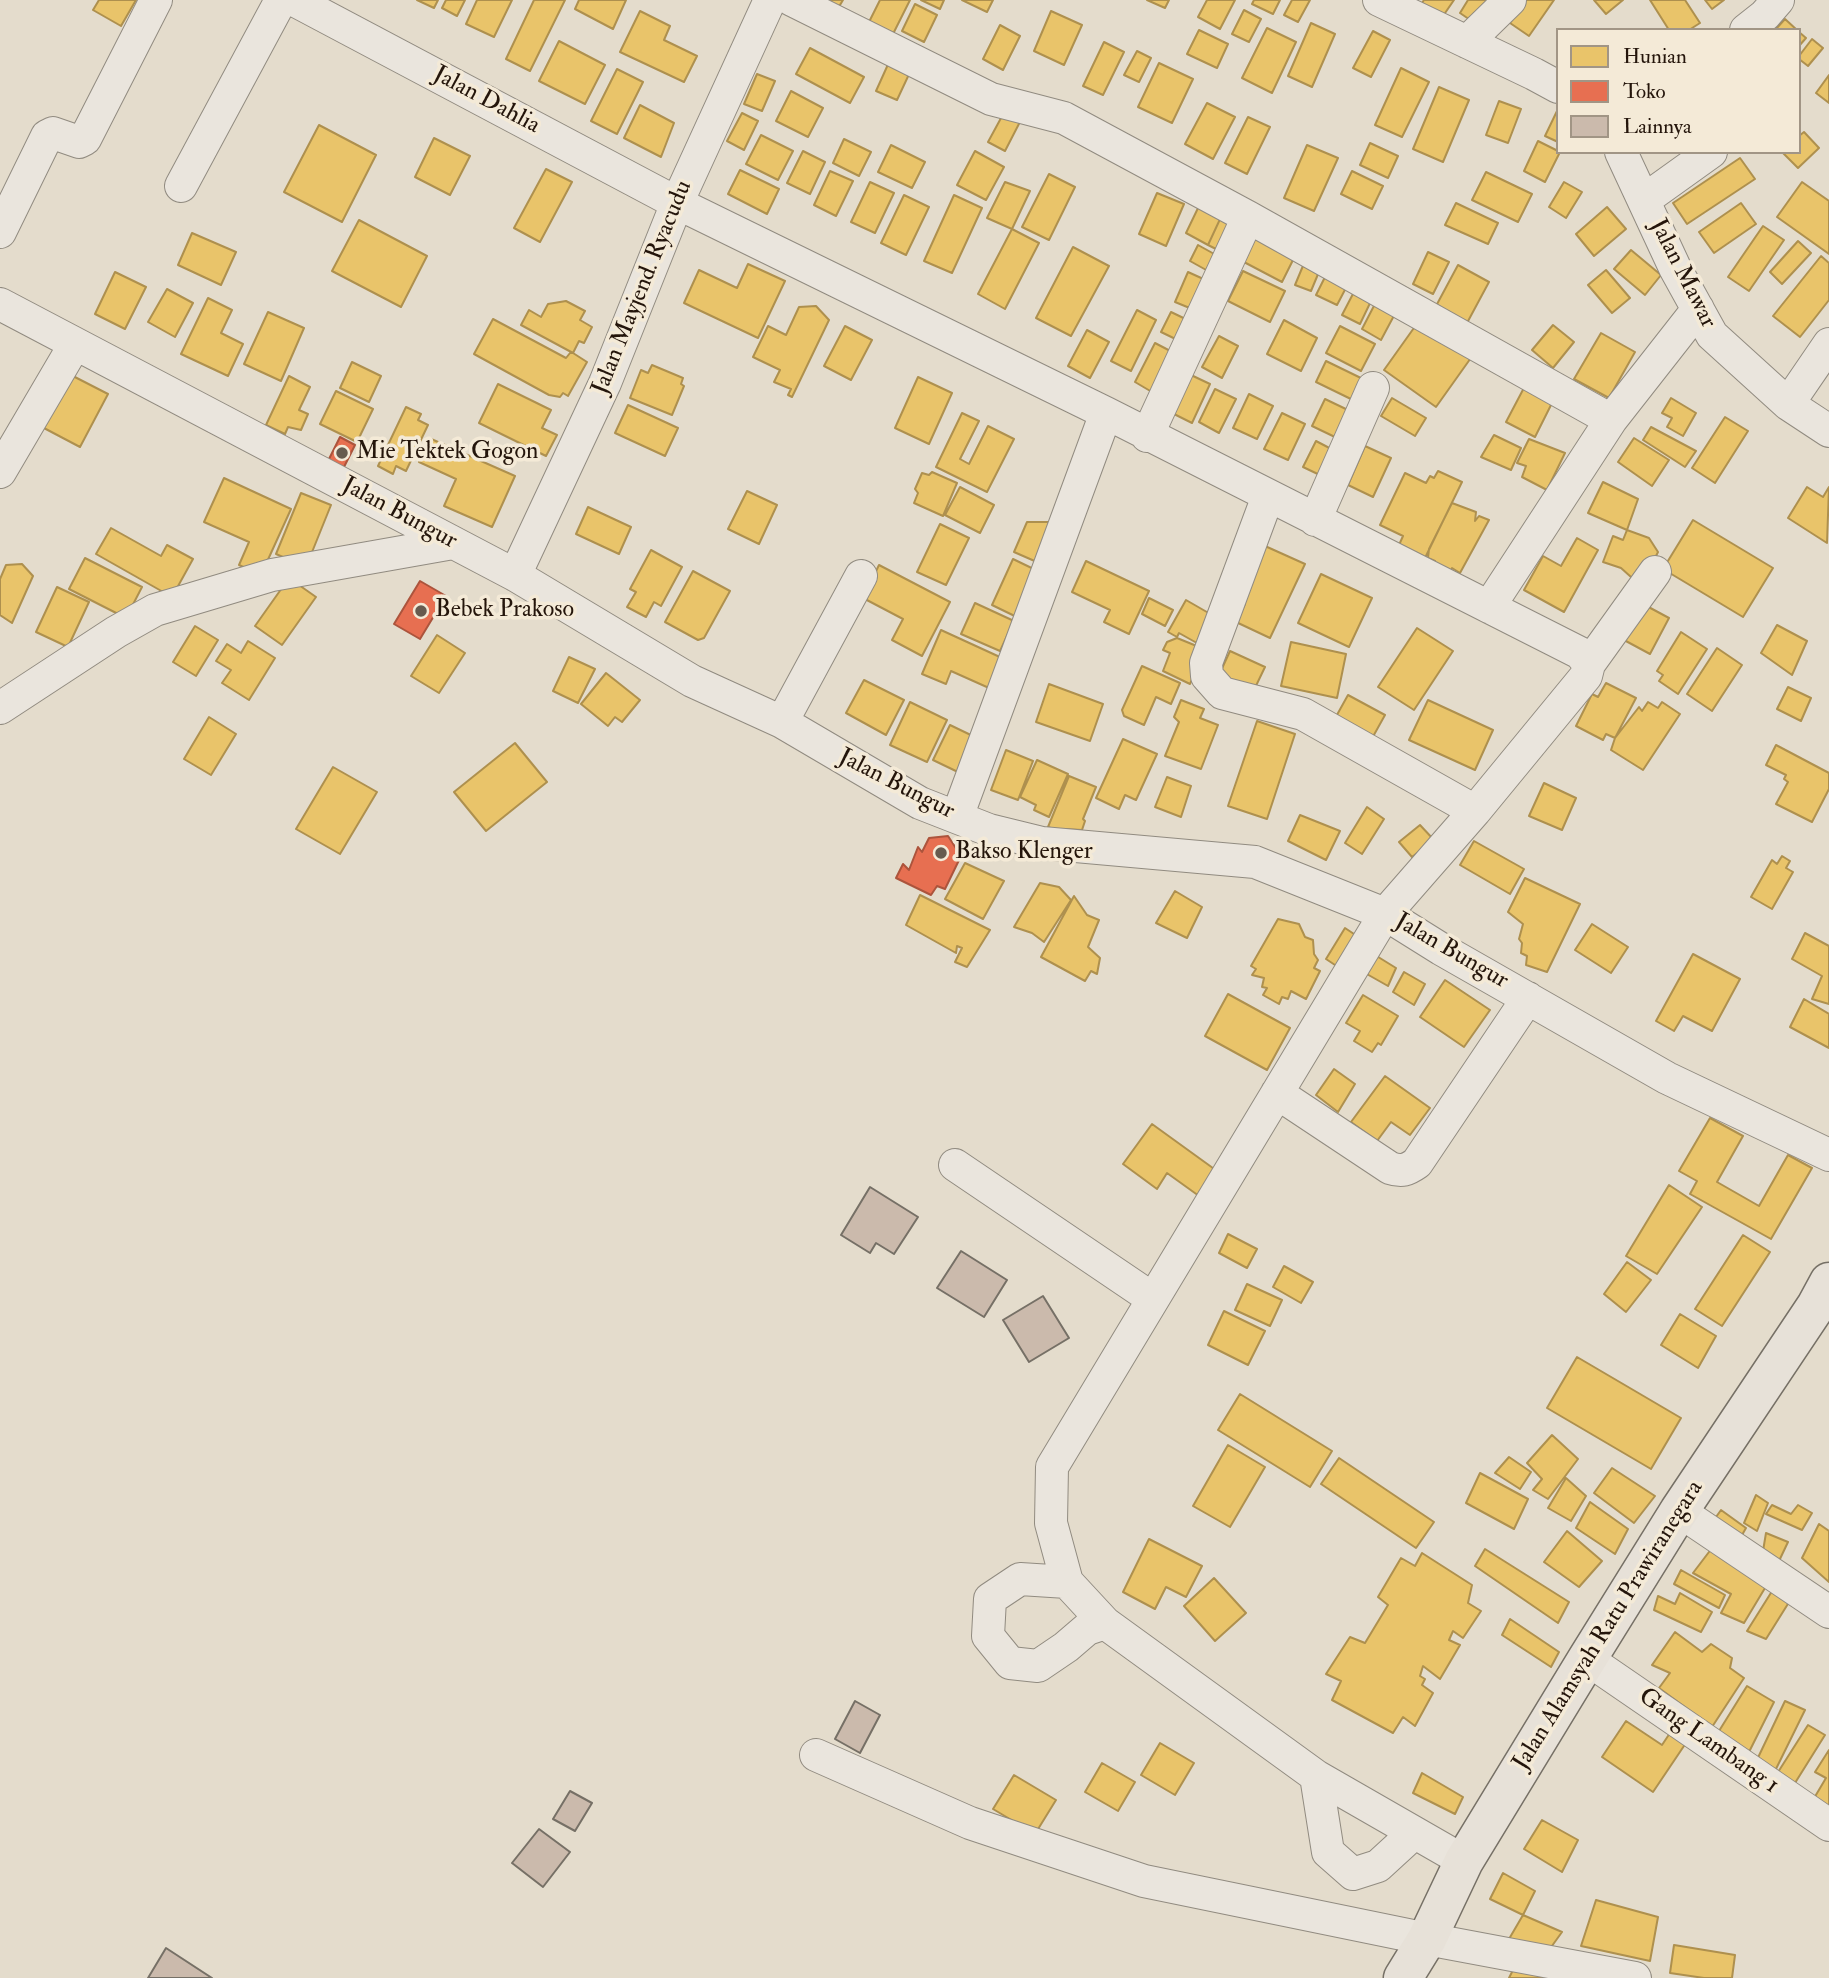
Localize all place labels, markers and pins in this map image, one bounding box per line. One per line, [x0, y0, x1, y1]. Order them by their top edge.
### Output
place label: Mie Tektek Gogon [356, 439, 538, 467]
marker: Mie Tektek Gogon [334, 445, 350, 461]
place label: Bebek Prakoso [435, 597, 574, 625]
marker: Bebek Prakoso [413, 603, 429, 619]
place label: Bakso Klenger [955, 839, 1093, 867]
marker: Bakso Klenger [933, 845, 949, 861]

